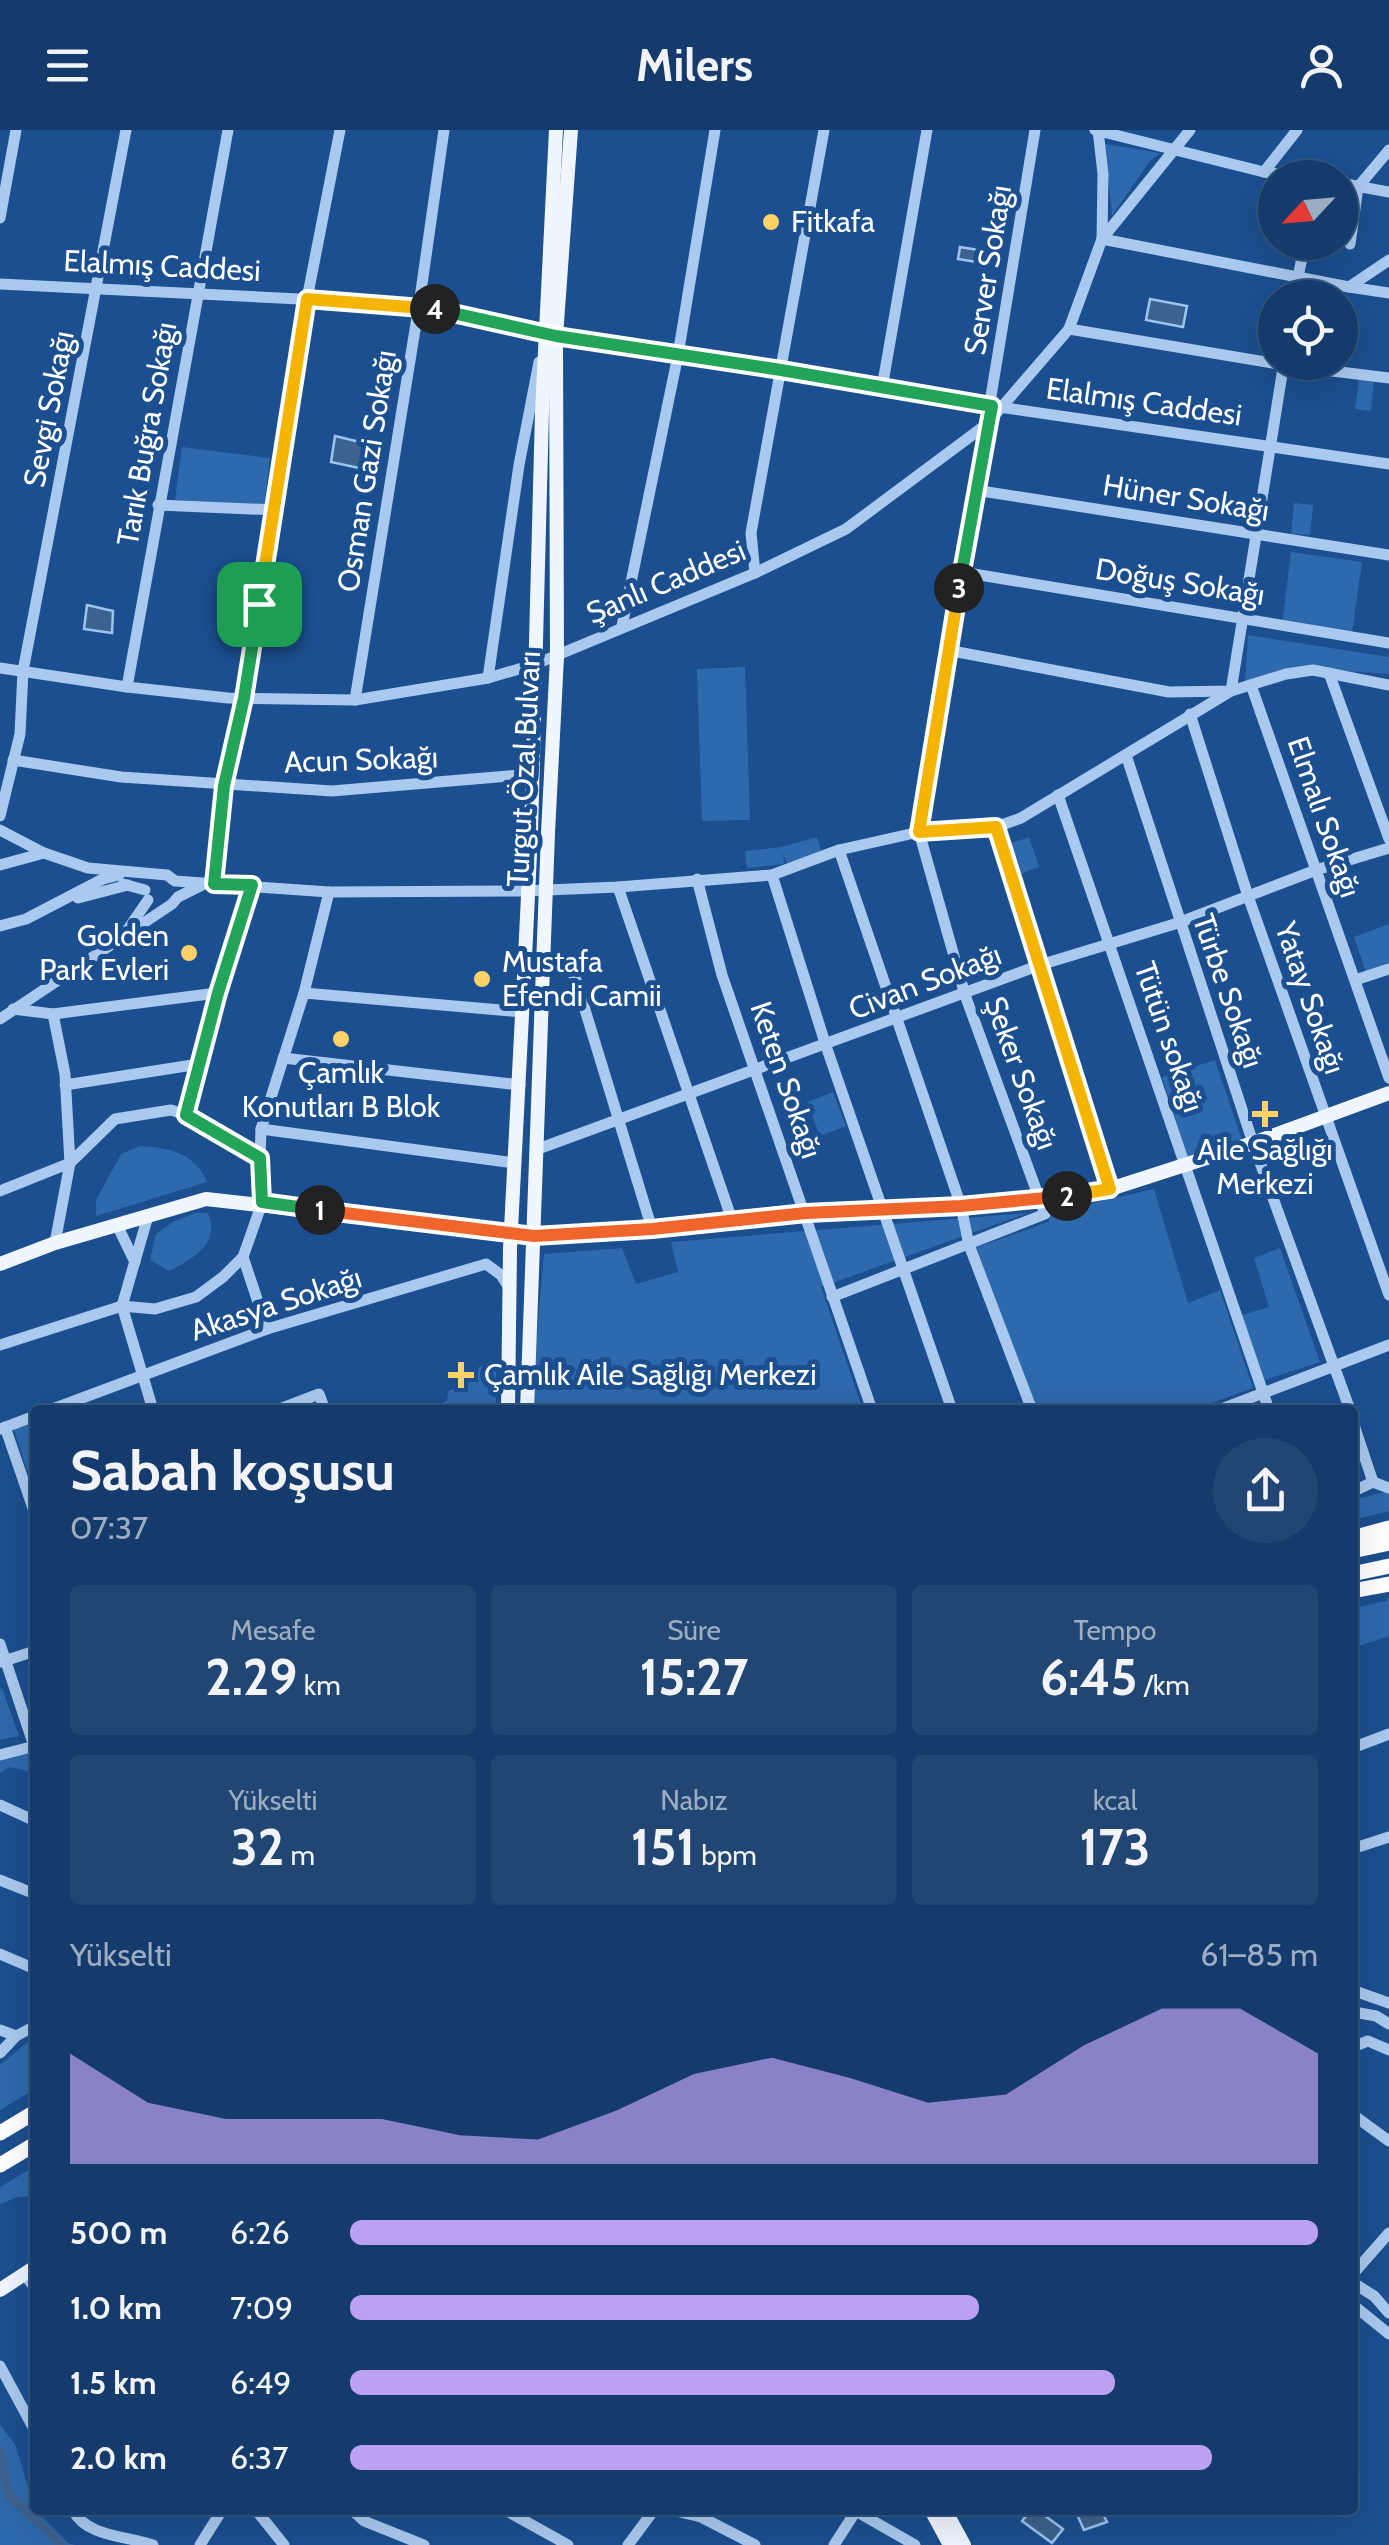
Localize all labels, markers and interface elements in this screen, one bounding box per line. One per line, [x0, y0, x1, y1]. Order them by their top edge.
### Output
icon: menu [40, 38, 95, 93]
text: Milers [636, 38, 753, 92]
icon: person [1294, 38, 1349, 93]
north arrow [1258, 160, 1358, 260]
map controls [1258, 160, 1358, 380]
street label: Server Sokağı [956, 182, 1019, 357]
place label: Fitkafa [791, 203, 875, 240]
marker: Fitkafa [760, 211, 782, 233]
street label: Elalmış Caddesi [63, 242, 262, 289]
button: locate [1258, 280, 1358, 380]
pin: 4 [410, 284, 460, 334]
text: 4 [426, 292, 444, 326]
street label: Tarık Buğra Sokağı [109, 319, 184, 549]
street label: Sevgi Sokağı [15, 328, 82, 490]
street label: Osman Gazi Sokağı [329, 347, 404, 595]
street label: Elalmış Caddesi [1044, 369, 1244, 434]
street label: Hüner Sokağı [1100, 466, 1272, 529]
street label: Şanlı Caddesi [581, 531, 751, 632]
street label: Doğuş Sokağı [1093, 550, 1267, 613]
pin [217, 562, 302, 647]
pin: 3 [934, 563, 984, 613]
text: 3 [951, 571, 967, 605]
icon: arrive [232, 577, 287, 632]
street label: Turgut Özal Bulvarı [499, 650, 548, 888]
street label: Elmalı Sokağı [1280, 732, 1369, 902]
street label: Acun Sokağı [283, 738, 439, 781]
street label: Türbe Sokağı [1185, 909, 1272, 1073]
street label: Yatay Sokağı [1267, 916, 1354, 1079]
place label: Golden Park Evleri [39, 917, 169, 988]
street label: Civan Sokağı [843, 936, 1006, 1028]
marker: Golden Park Evleri [178, 942, 200, 964]
place label: Mustafa Efendi Camii [502, 943, 662, 1014]
street label: Tütün sokağı [1127, 957, 1212, 1117]
marker: Mustafa Efendi Camii [471, 968, 493, 990]
street label: Şeker Sokağı [977, 991, 1066, 1154]
street label: Keten Sokağı [742, 997, 831, 1163]
marker: Çamlık Konutları B Blok [330, 1028, 352, 1050]
place label: Çamlık Konutları B Blok [242, 1054, 441, 1125]
marker: Aile Sağlığı Merkezi [1252, 1101, 1278, 1127]
place label: Aile Sağlığı Merkezi [1197, 1131, 1333, 1202]
pin: 2 [1042, 1171, 1092, 1221]
text: 2 [1060, 1179, 1074, 1213]
pin: 1 [295, 1185, 345, 1235]
text: 1 [315, 1193, 325, 1227]
street label: Akasya Sokağı [186, 1258, 366, 1349]
place label: Çamlık Aile Sağlığı Merkezi [484, 1356, 817, 1393]
marker: Çamlık Aile Sağlığı Merkezi [448, 1362, 474, 1388]
text: Sabah koşusu [70, 1437, 395, 1504]
button: share [1213, 1438, 1318, 1543]
text: 07:37 [70, 1508, 148, 1547]
text: Mesafe [231, 1613, 315, 1647]
text: Süre [667, 1613, 721, 1647]
text: Tempo [1074, 1613, 1156, 1647]
text: 2.29 [205, 1647, 297, 1708]
text: 15:27 [640, 1647, 748, 1708]
text: 6:45 [1040, 1647, 1137, 1708]
text: km [297, 1668, 341, 1702]
text: /km [1137, 1668, 1190, 1702]
text: Yükselti [228, 1783, 318, 1817]
text: Nabız [660, 1783, 728, 1817]
text: kcal [1093, 1783, 1137, 1817]
text: 32 [231, 1817, 284, 1878]
text: 151 [631, 1817, 695, 1878]
text: 173 [1080, 1817, 1150, 1878]
text: m [284, 1838, 315, 1872]
text: bpm [695, 1838, 757, 1872]
text: Yükselti [70, 1935, 172, 1974]
text: 61–85 m [1200, 1935, 1318, 1974]
text: 500 m [70, 2213, 167, 2252]
text: 6:26 [230, 2213, 290, 2252]
text: 1.0 km [70, 2288, 162, 2327]
text: 7:09 [230, 2288, 293, 2327]
text: 1.5 km [70, 2363, 157, 2402]
text: 6:49 [230, 2363, 292, 2402]
text: 2.0 km [70, 2438, 167, 2477]
text: 6:37 [230, 2438, 288, 2477]

